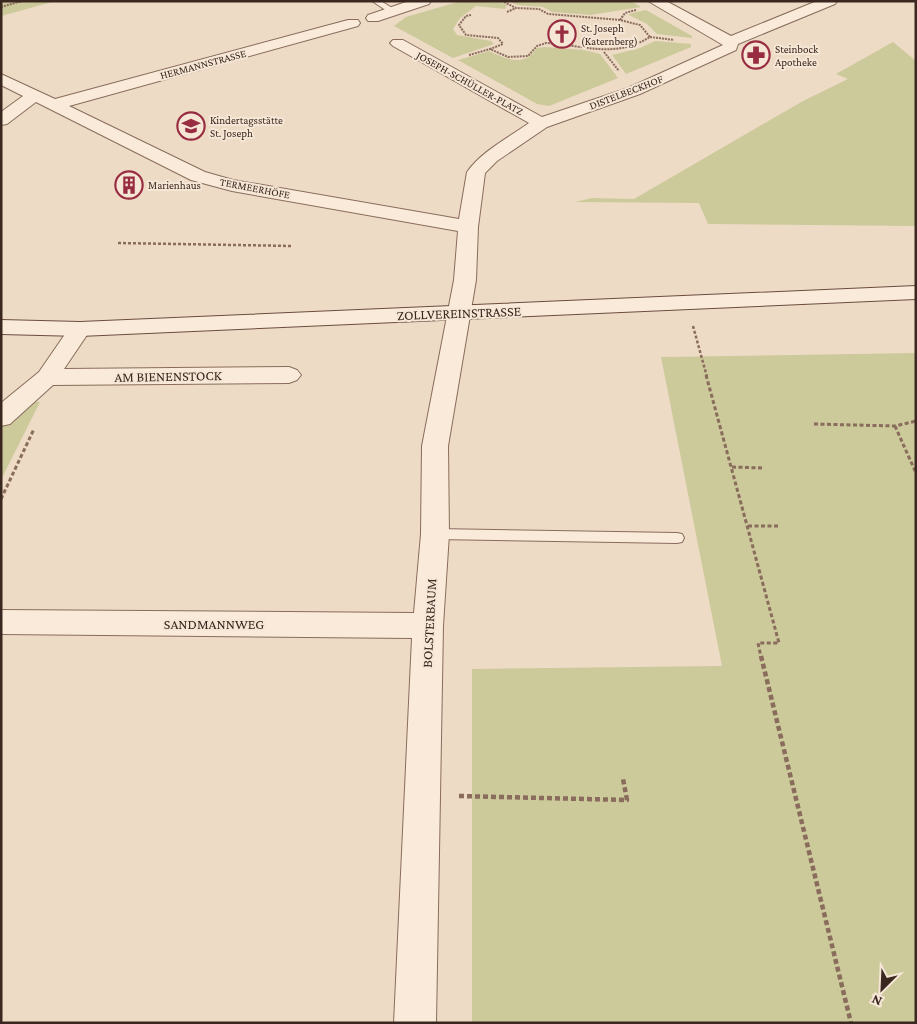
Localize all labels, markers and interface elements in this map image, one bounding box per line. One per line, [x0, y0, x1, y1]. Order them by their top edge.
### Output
church icon: St. Joseph (Katernberg) [547, 19, 577, 49]
place label: St. Joseph (Katernberg) [581, 22, 638, 48]
pharmacy icon: Steinbock Apotheke [741, 40, 771, 70]
place label: Steinbock Apotheke [775, 43, 819, 69]
street label: HERMANNSTRASSE [159, 47, 247, 81]
street label: JOSEPH-SCHÜLLER-PLATZ [413, 48, 526, 118]
street label: DISTELBECKHOF [587, 72, 665, 112]
school or university icon: Kindertagsstätte St. Joseph [176, 111, 206, 141]
place label: Kindertagsstätte St. Joseph [210, 114, 283, 140]
building icon: Marienhaus [114, 170, 144, 200]
street label: TERMEERHÖFE [219, 175, 291, 201]
place label: Marienhaus [148, 179, 201, 191]
street label: ZOLLVEREINSTRASSE [397, 303, 522, 323]
street label: AM BIENENSTOCK [114, 367, 223, 385]
street label: BOLSTERBAUM [419, 578, 439, 668]
street label: SANDMANNWEG [164, 616, 264, 632]
north arrow [857, 964, 907, 1014]
text: N [869, 991, 884, 1010]

